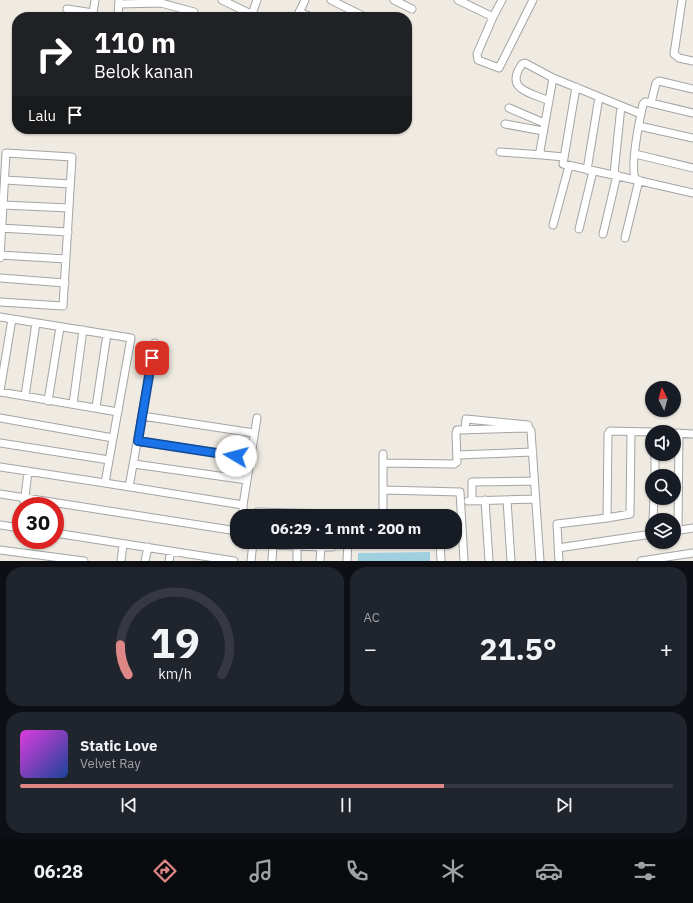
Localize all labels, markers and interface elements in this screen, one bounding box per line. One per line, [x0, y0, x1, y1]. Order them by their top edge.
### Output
text: 110 m [94, 24, 176, 61]
icon: right [28, 28, 80, 80]
text: Belok kanan [94, 60, 193, 83]
icon: arrive [64, 104, 86, 126]
text: Lalu [28, 106, 56, 125]
pin [135, 341, 169, 375]
icon: arrive [141, 347, 163, 369]
north arrow [645, 381, 681, 417]
map controls [645, 381, 681, 549]
button: sound [645, 425, 681, 461]
position arrow [215, 435, 257, 477]
button: search [645, 469, 681, 505]
speed limit sign: 30 [12, 497, 64, 549]
button: layers [645, 513, 681, 549]
text: 06:29 · 1 mnt · 200 m [271, 519, 421, 538]
text: AC [364, 609, 380, 626]
text: 19 [150, 614, 200, 668]
text: 21.5° [480, 629, 557, 668]
text: − [364, 634, 377, 663]
text: + [660, 634, 673, 663]
text: km/h [158, 663, 192, 682]
text: Static Love [80, 736, 157, 755]
text: Velvet Ray [80, 755, 141, 772]
icon: previous [118, 794, 140, 816]
icon: pause [335, 794, 357, 816]
icon: next [553, 794, 575, 816]
icon: directions [151, 857, 179, 885]
icon: music [247, 857, 275, 885]
icon: phone [343, 857, 371, 885]
icon: climate [439, 857, 467, 885]
icon: car [535, 857, 563, 885]
icon: filters [631, 857, 659, 885]
text: 06:28 [34, 860, 83, 883]

